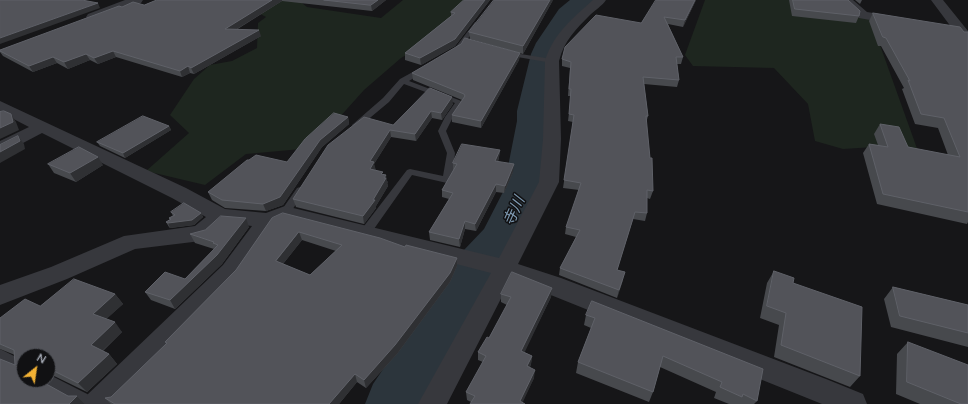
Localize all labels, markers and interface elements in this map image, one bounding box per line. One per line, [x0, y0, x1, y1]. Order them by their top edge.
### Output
water label: 寺川 [500, 194, 528, 228]
north arrow [16, 348, 56, 388]
text: N [35, 350, 49, 366]

